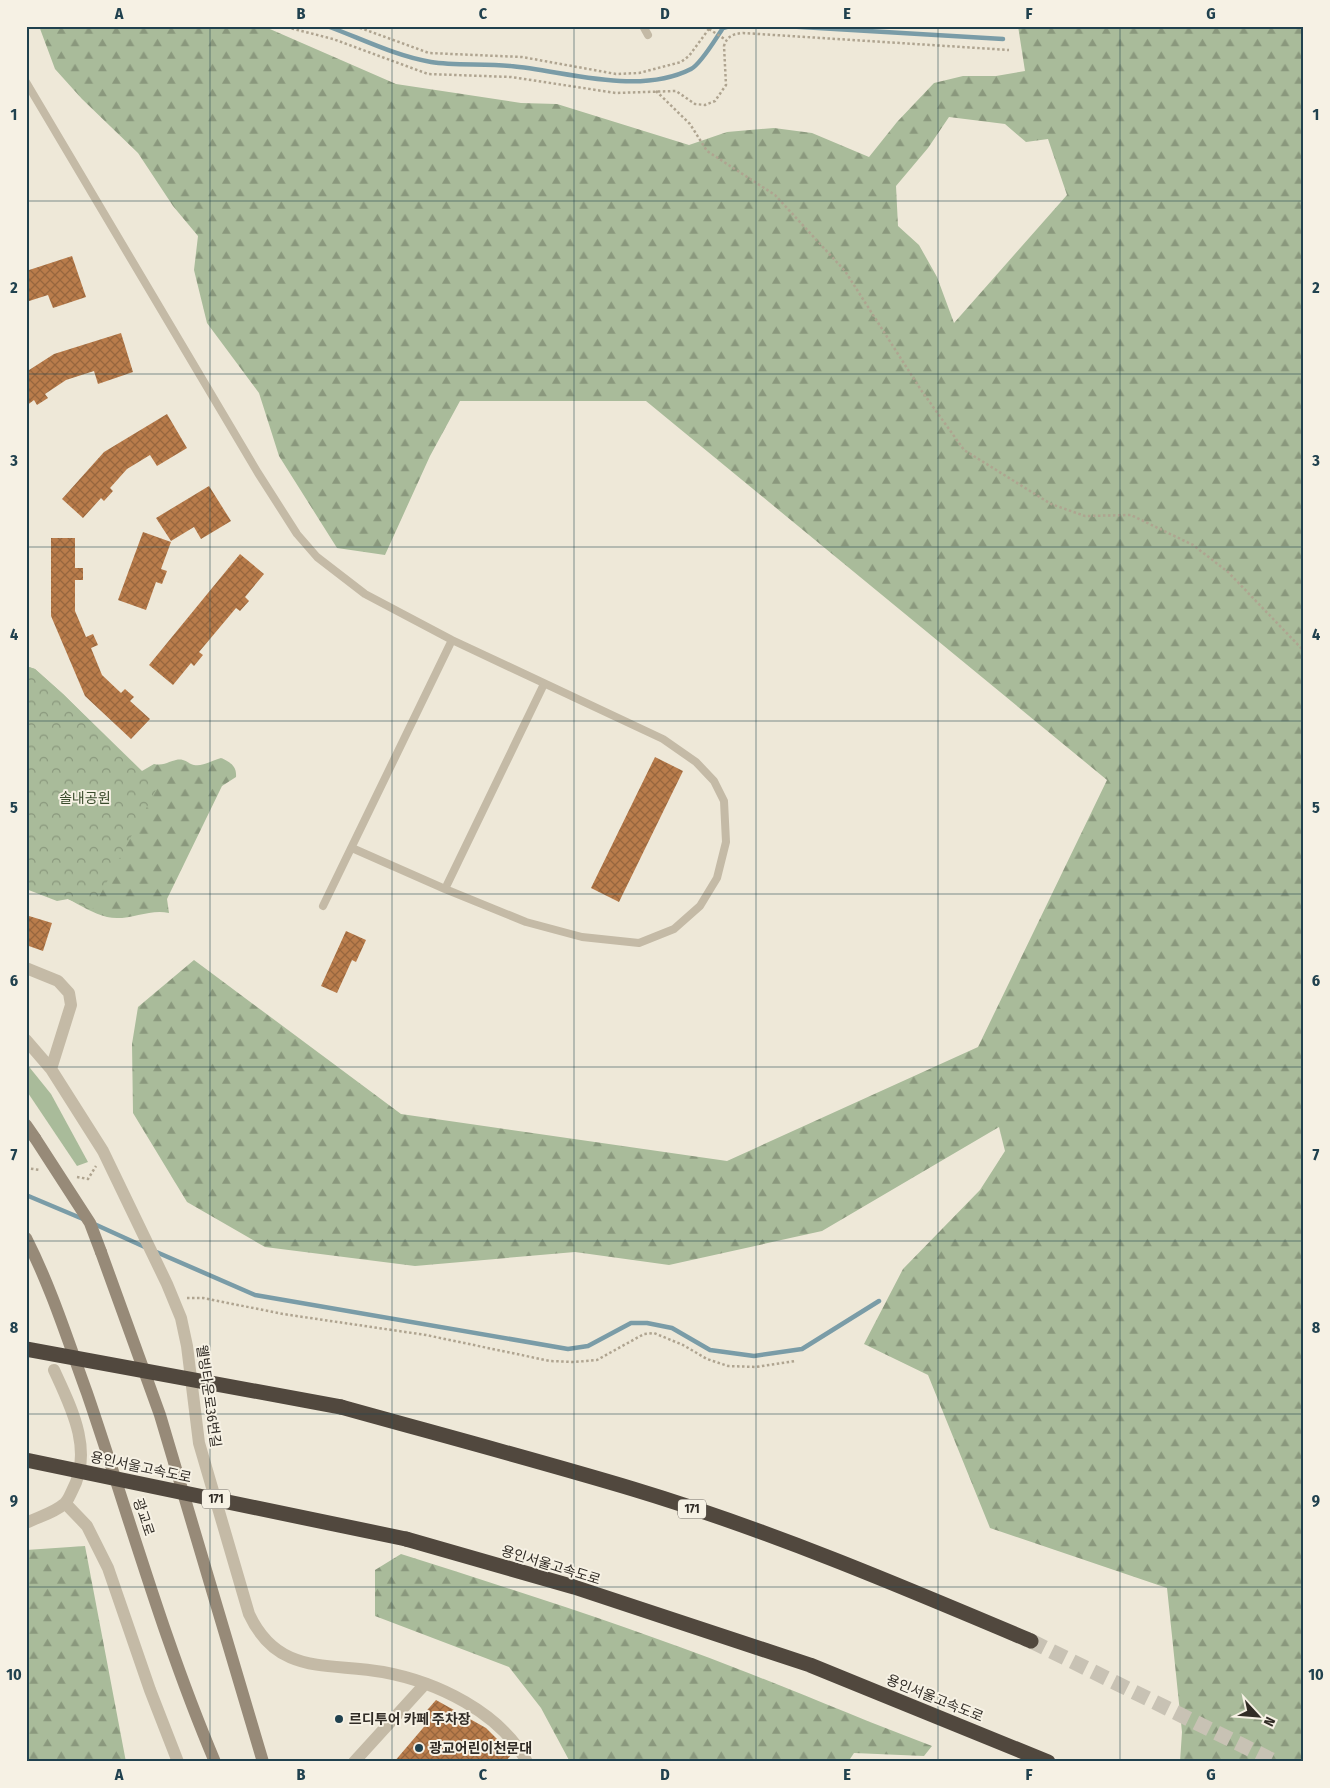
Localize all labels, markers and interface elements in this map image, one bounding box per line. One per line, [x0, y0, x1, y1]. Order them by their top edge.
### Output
text: A [114, 4, 124, 23]
text: B [297, 4, 306, 23]
text: C [479, 4, 488, 23]
text: D [660, 4, 670, 23]
text: E [843, 4, 851, 23]
text: F [1025, 4, 1033, 23]
text: G [1206, 4, 1216, 23]
text: 1 [11, 105, 17, 124]
text: 1 [1313, 105, 1319, 124]
text: 2 [9, 278, 18, 297]
text: 2 [1311, 278, 1320, 297]
text: 3 [9, 451, 18, 470]
text: 3 [1311, 451, 1320, 470]
text: 4 [10, 625, 18, 644]
text: 4 [1312, 625, 1320, 644]
park label: 솔내공원 [59, 790, 111, 807]
text: 5 [10, 798, 18, 817]
text: 5 [1312, 798, 1320, 817]
text: 6 [10, 971, 18, 990]
text: 6 [1312, 971, 1320, 990]
text: 7 [11, 1145, 18, 1164]
text: 7 [1313, 1145, 1320, 1164]
text: 8 [10, 1318, 19, 1337]
text: 8 [1312, 1318, 1321, 1337]
street label: 웰빙타운로36번길 [193, 1344, 224, 1448]
street label: 용인서울고속도로 [89, 1448, 193, 1487]
road number: 171 [202, 1490, 230, 1508]
text: 9 [10, 1491, 18, 1510]
text: 9 [1312, 1491, 1320, 1510]
street label: 광교로 [129, 1496, 158, 1538]
road number: 171 [678, 1500, 706, 1518]
street label: 용인서울고속도로 [499, 1542, 603, 1589]
text: 10 [6, 1665, 22, 1684]
text: 10 [1308, 1665, 1324, 1684]
street label: 용인서울고속도로 [884, 1671, 986, 1726]
north arrow [1232, 1690, 1282, 1740]
place label: 르디투어 카페 주차장 [349, 1711, 471, 1728]
marker: 르디투어 카페 주차장 [333, 1713, 345, 1725]
text: N [1260, 1714, 1279, 1729]
place label: 광교어린이천문대 [429, 1740, 532, 1757]
marker: 광교어린이천문대 [413, 1742, 425, 1754]
text: A [114, 1765, 124, 1784]
text: B [297, 1765, 306, 1784]
text: C [479, 1765, 488, 1784]
text: D [660, 1765, 670, 1784]
text: E [843, 1765, 851, 1784]
text: F [1025, 1765, 1033, 1784]
text: G [1206, 1765, 1216, 1784]

